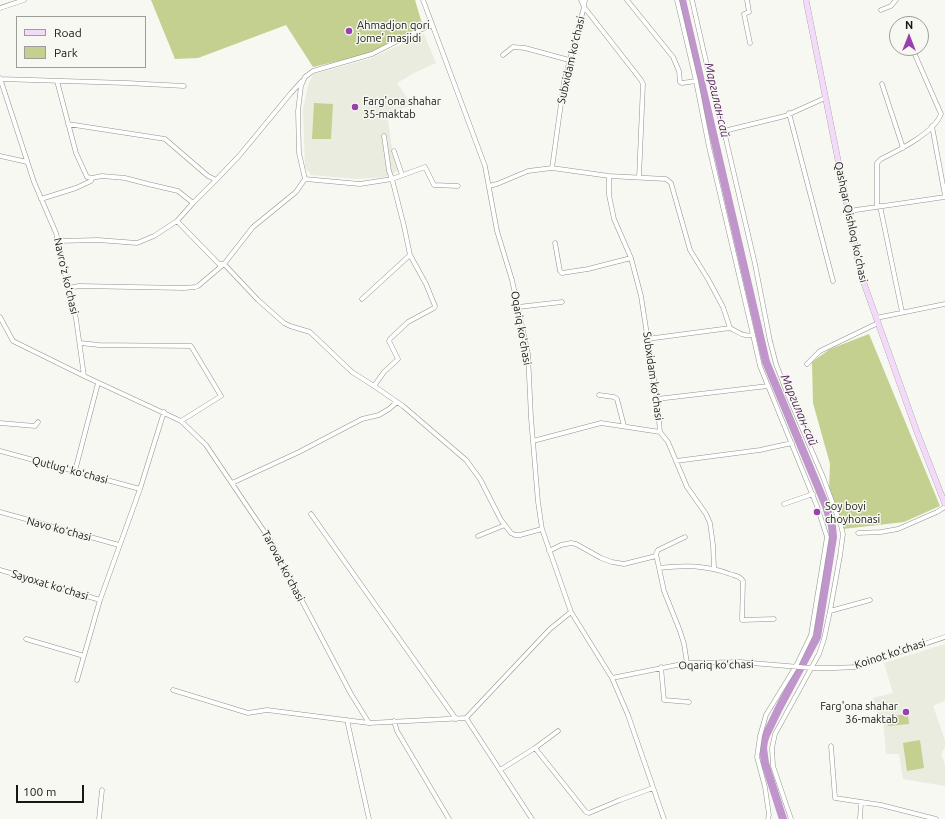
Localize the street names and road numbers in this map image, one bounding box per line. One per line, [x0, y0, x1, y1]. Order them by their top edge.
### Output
street label: Subxidam koʻchasi [555, 15, 587, 105]
street label: Qashqar Qishloq koʻchasi [832, 160, 870, 284]
street label: Navroʻz koʻchasi [51, 236, 81, 316]
street label: Oqariq ko'chasi [508, 290, 534, 366]
street label: Subxidam koʻchasi [640, 331, 666, 421]
street label: Qutlugʻ koʻchasi [30, 453, 110, 487]
street label: Navo koʻchasi [25, 514, 93, 544]
street label: Tarovat koʻchasi [259, 528, 307, 604]
street label: Sayoxat koʻchasi [10, 567, 90, 603]
street label: Koinot ko'chasi [853, 636, 927, 672]
street label: Oqariq ko'chasi [678, 658, 754, 672]

